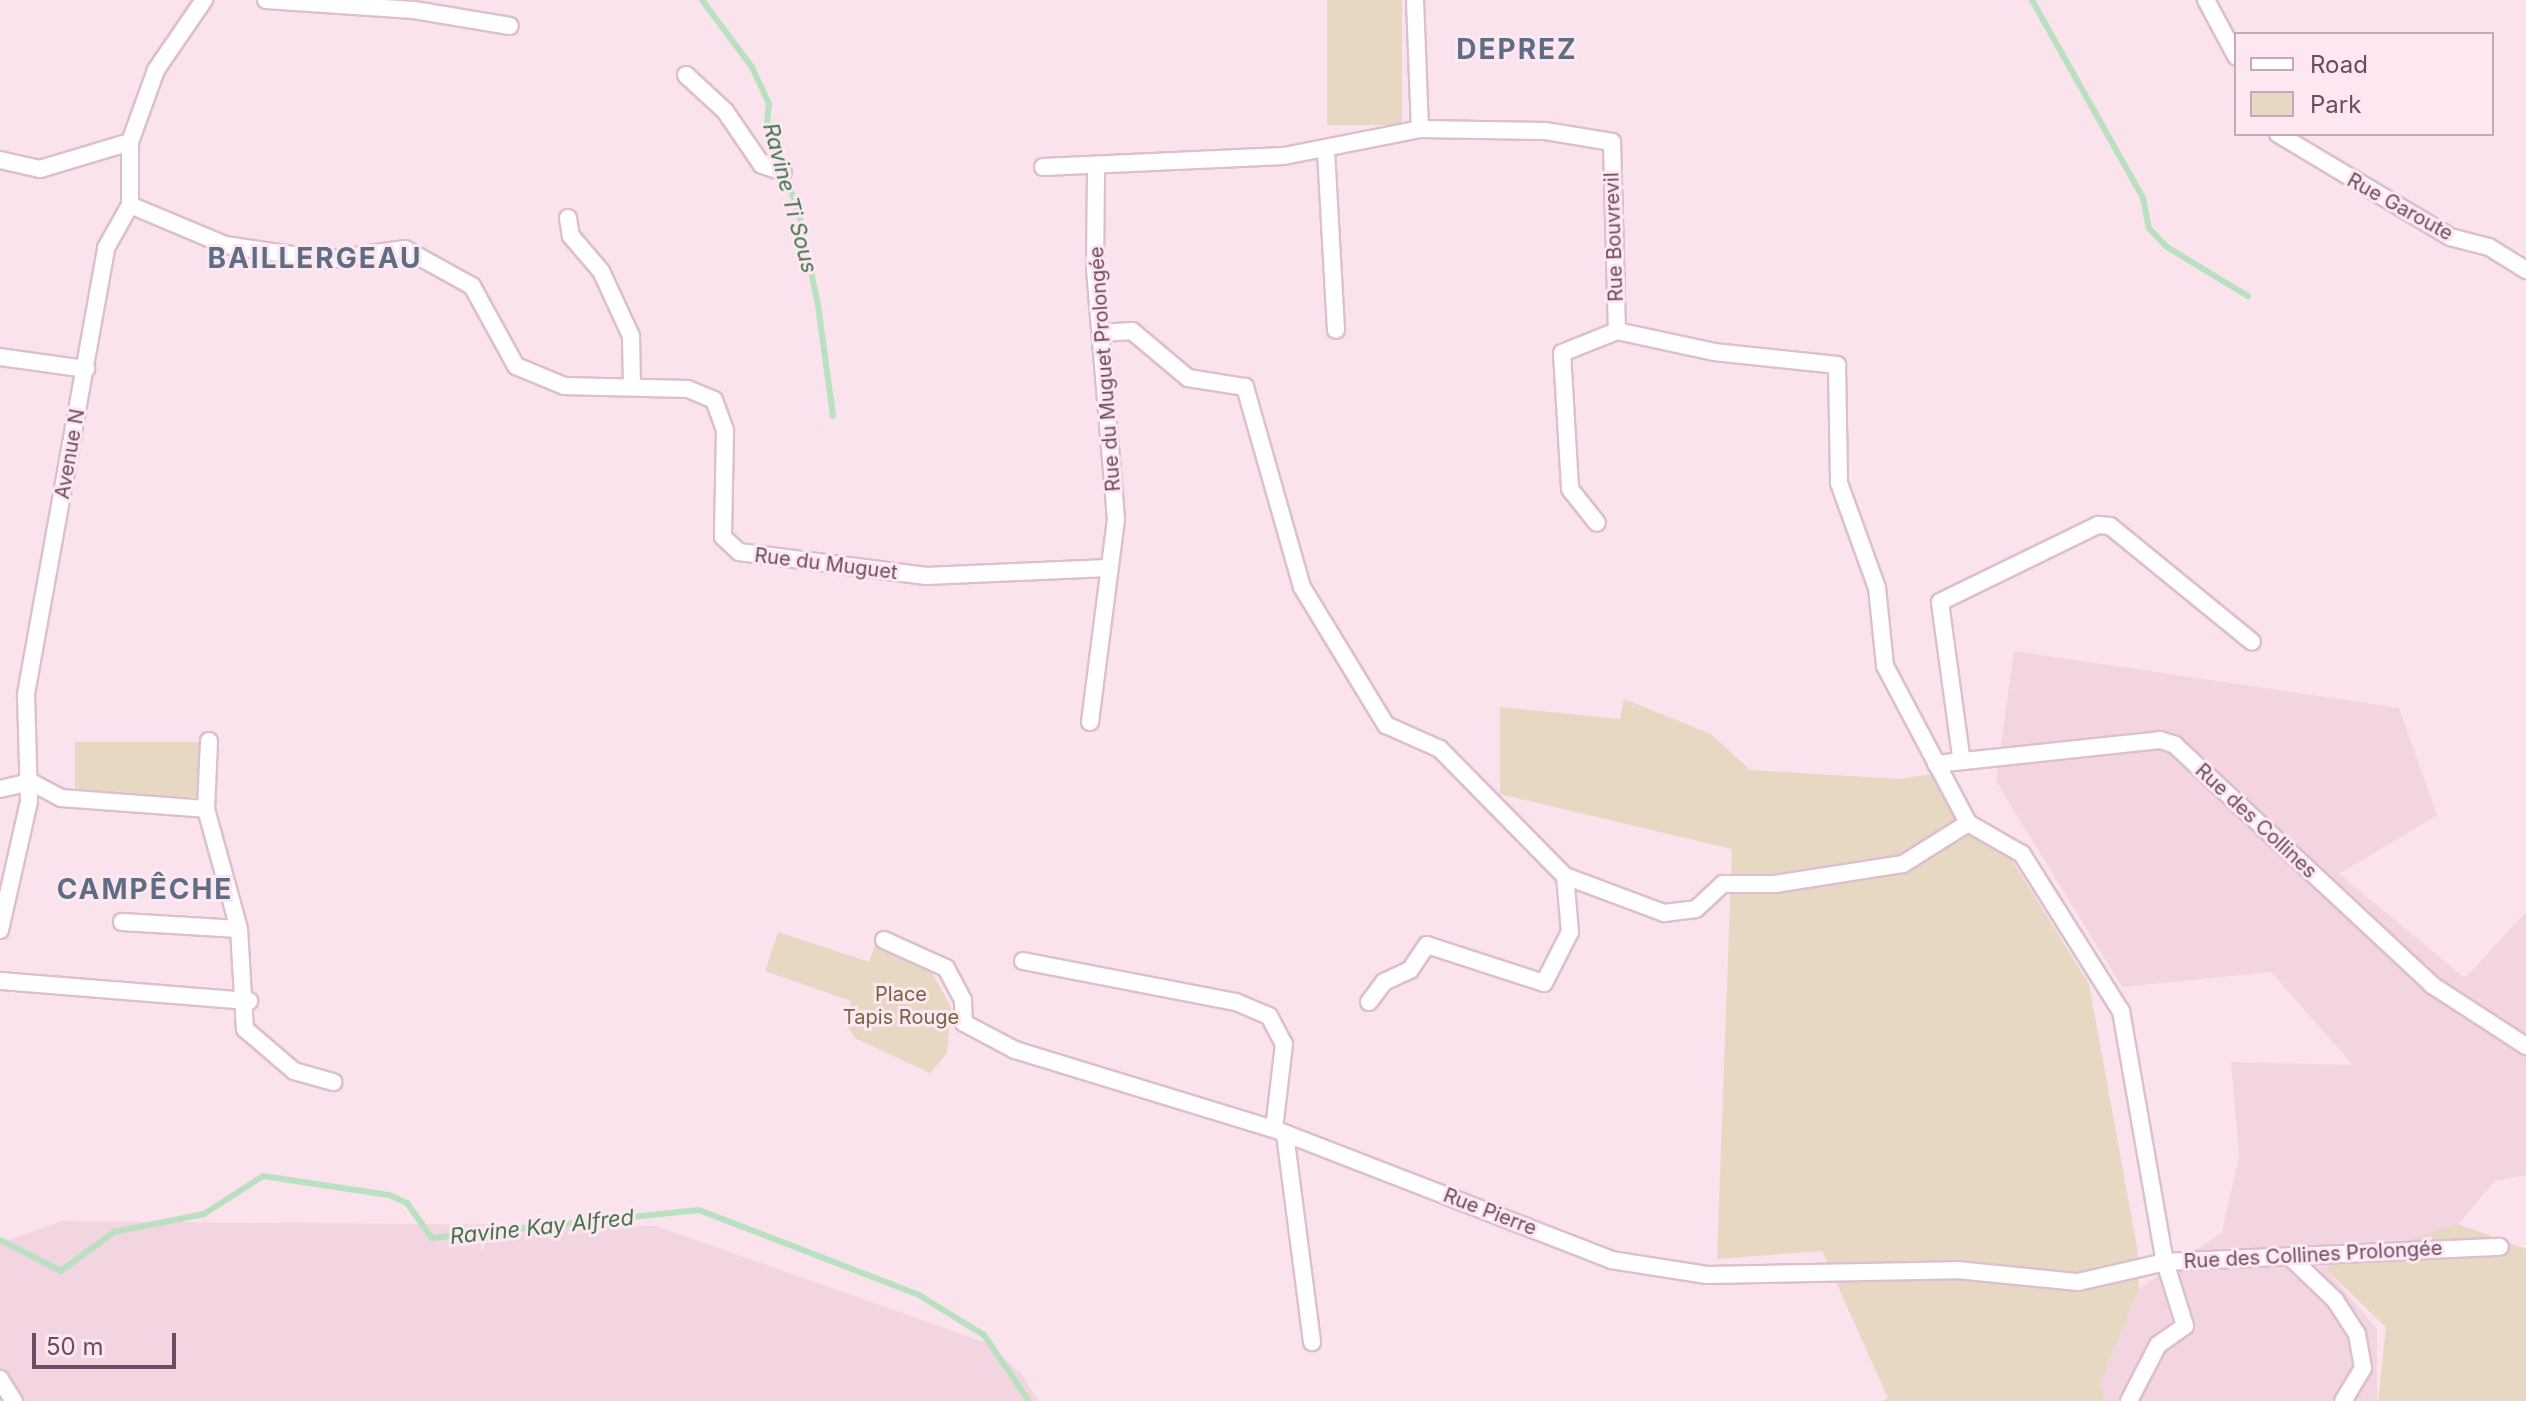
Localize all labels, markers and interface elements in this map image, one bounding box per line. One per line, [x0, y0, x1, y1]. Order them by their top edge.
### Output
district label: DEPREZ [1456, 32, 1578, 66]
legend [2234, 32, 2494, 136]
text: Road [2310, 50, 2368, 79]
text: Park [2310, 90, 2361, 119]
water label: Ravine Ti Sous [757, 120, 823, 276]
street label: Rue Garoute [2343, 168, 2457, 246]
street label: Rue Bouvrevil [1600, 172, 1628, 302]
district label: BAILLERGEAU [207, 241, 423, 275]
street label: Rue du Muguet Prolongée [1084, 246, 1126, 492]
street label: Avenue N [50, 407, 90, 501]
street label: Rue du Muguet [753, 543, 899, 585]
street label: Rue des Collines [2190, 759, 2322, 883]
district label: CAMPÊCHE [57, 872, 233, 906]
park label: Place Tapis Rouge [843, 982, 959, 1029]
street label: Rue Pierre [1440, 1183, 1540, 1241]
water label: Ravine Kay Alfred [449, 1204, 635, 1250]
street label: Rue des Collines Prolongée [2183, 1236, 2443, 1274]
scale bar [36, 1317, 180, 1367]
text: 50 m [46, 1332, 104, 1361]

